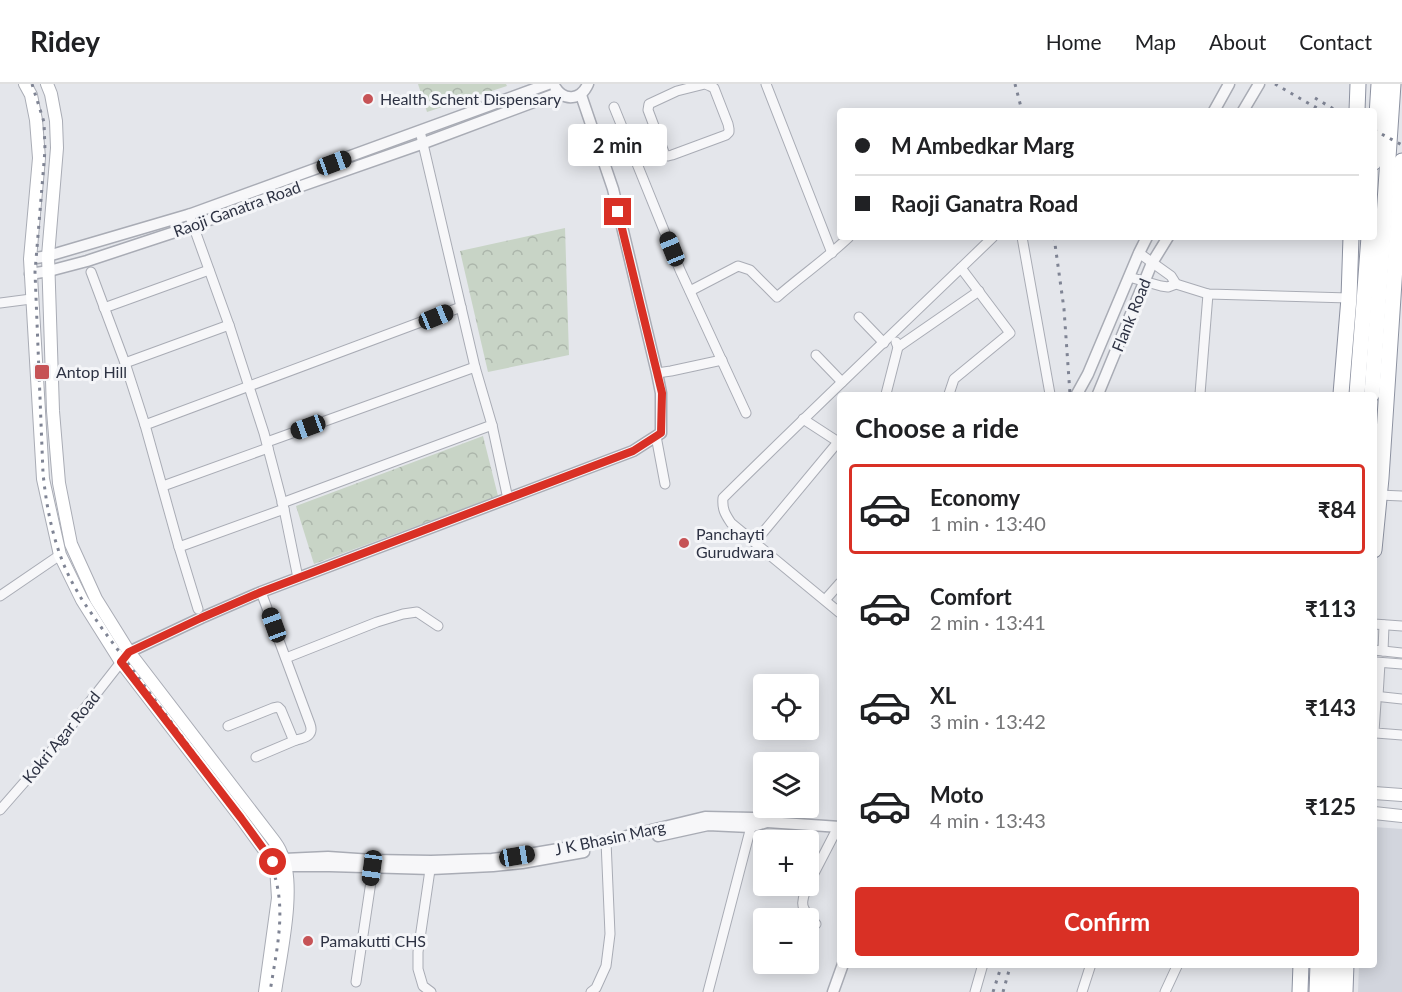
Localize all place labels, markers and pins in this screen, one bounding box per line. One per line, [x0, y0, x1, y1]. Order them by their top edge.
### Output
place label: Health Schent Dispensary [380, 89, 562, 108]
marker: Health Schent Dispensary [361, 92, 375, 106]
place label: Antop Hill [56, 362, 127, 381]
marker: Antop Hill [33, 363, 51, 381]
place label: Panchayti Gurudwara [696, 524, 774, 561]
marker: Panchayti Gurudwara [677, 536, 691, 550]
place label: Pamakutti CHS [320, 931, 426, 950]
marker: Pamakutti CHS [301, 934, 315, 948]

